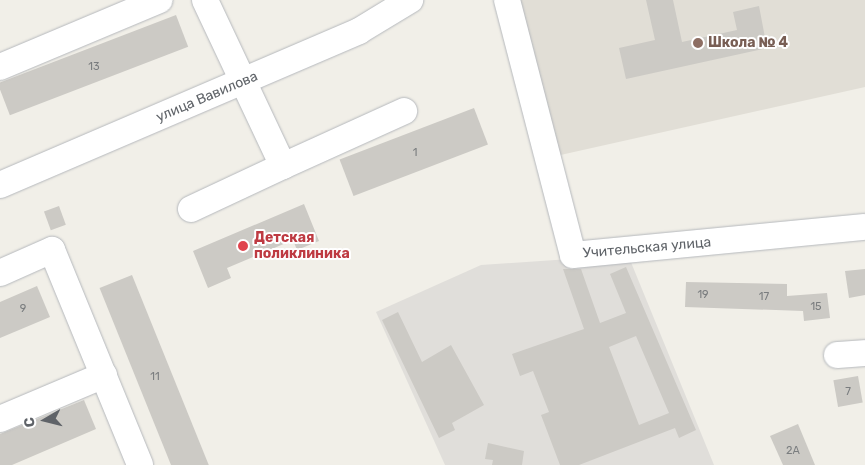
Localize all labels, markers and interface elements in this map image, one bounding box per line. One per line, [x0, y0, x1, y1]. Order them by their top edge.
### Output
place label: Школа № 4 [708, 35, 788, 51]
marker: Школа № 4 [692, 37, 704, 49]
house number: 13 [88, 60, 100, 74]
street label: улица Вавилова [154, 68, 260, 126]
house number: 1 [413, 146, 417, 160]
place label: Детская поликлиника [254, 230, 350, 262]
street label: Учительская улица [582, 234, 712, 262]
marker: Детская поликлиника [236, 239, 250, 253]
house number: 19 [697, 288, 709, 302]
house number: 17 [759, 290, 769, 304]
house number: 15 [810, 300, 822, 314]
house number: 9 [20, 302, 26, 316]
house number: 11 [150, 370, 160, 384]
house number: 7 [845, 385, 851, 399]
north arrow [20, 395, 70, 445]
text: С [21, 416, 39, 428]
house number: 2А [786, 444, 800, 458]

